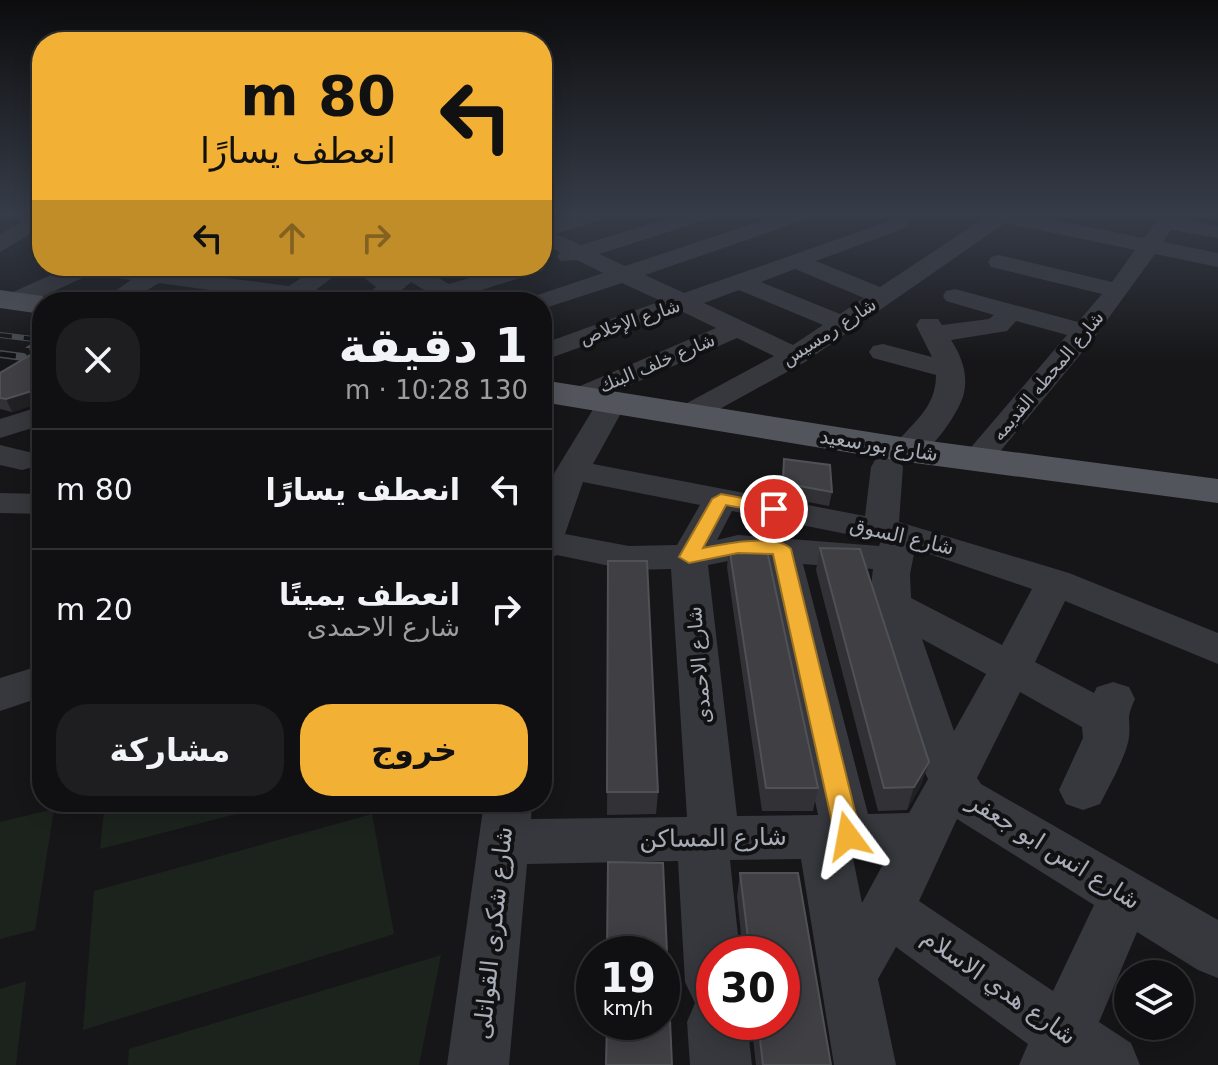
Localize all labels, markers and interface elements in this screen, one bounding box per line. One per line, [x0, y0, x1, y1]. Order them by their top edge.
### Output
text: 80 m [240, 63, 396, 128]
icon: left [424, 64, 528, 168]
text: انعطف يسارًا [200, 130, 396, 171]
icon: left [186, 216, 230, 260]
icon: ahead [270, 216, 314, 260]
icon: right [354, 216, 398, 260]
street label: شارع رمسيس [778, 293, 880, 371]
street label: شارع الإخلاص [577, 295, 683, 349]
street label: شارع المحطه القديمه [987, 307, 1109, 445]
text: 1 دقيقة [339, 317, 528, 373]
button: close [56, 318, 140, 402]
street label: شارع خلف البنك [596, 329, 718, 397]
text: 130 m · 10:28 [345, 375, 528, 405]
street label: شارع بورسعيد [818, 424, 940, 466]
icon: left [484, 467, 528, 511]
text: 80 m [56, 472, 133, 507]
text: انعطف يسارًا [266, 472, 460, 507]
pin [740, 475, 808, 543]
icon: arrive [752, 487, 796, 531]
street label: شارع السوق [848, 512, 956, 560]
text: انعطف يمينًا [279, 577, 460, 612]
icon: right [484, 587, 528, 631]
text: 20 m [56, 592, 133, 627]
street label: شارع الاحمدى [682, 605, 716, 725]
text: شارع الاحمدى [307, 612, 460, 642]
button: مشاركة [56, 704, 284, 796]
button: خروج [300, 704, 528, 796]
street label: شارع انس ابو جعفر [962, 786, 1145, 915]
position arrow [806, 794, 890, 878]
street label: شارع المساكن [639, 823, 787, 853]
street label: شارع شكرى القواتلى [468, 825, 518, 1041]
street label: شارع هدي الاسلام [916, 923, 1082, 1051]
speed limit sign: 30 [696, 936, 800, 1040]
text: 19 [600, 955, 656, 1001]
map controls [1114, 960, 1194, 1040]
button: layers [1114, 960, 1194, 1040]
text: km/h [603, 996, 653, 1020]

